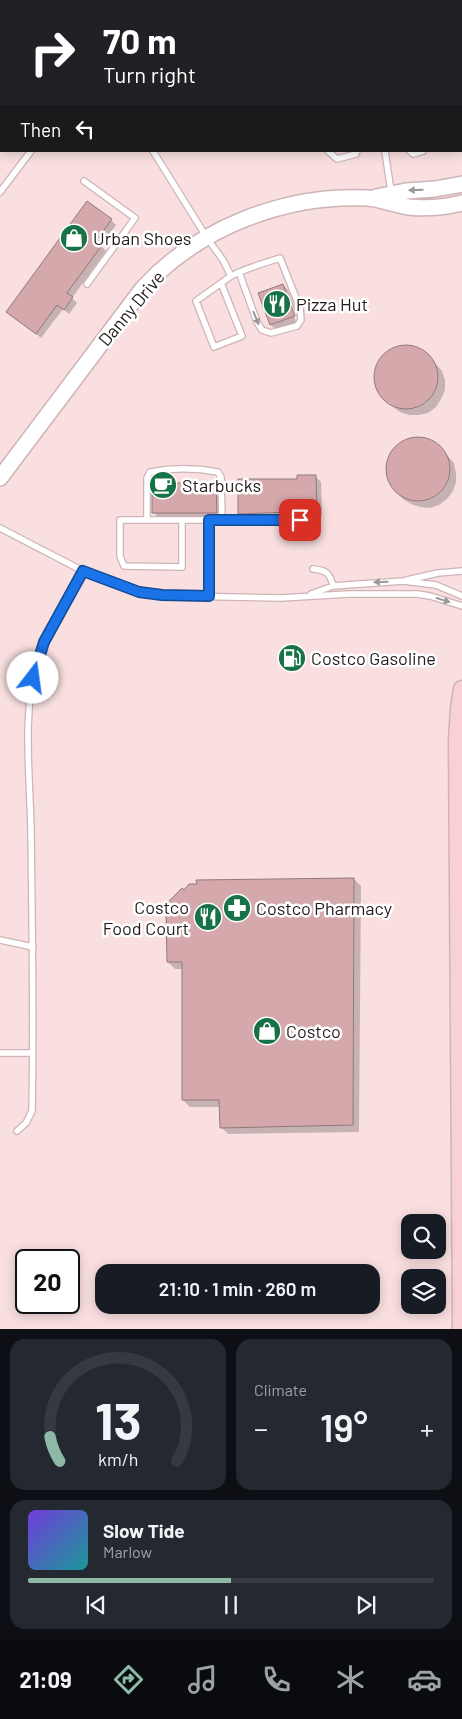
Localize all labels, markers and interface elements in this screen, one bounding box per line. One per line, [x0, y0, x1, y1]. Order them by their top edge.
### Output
text: 70 m [103, 19, 177, 61]
icon: right [20, 20, 85, 85]
text: Turn right [103, 61, 196, 87]
icon: left [71, 115, 99, 143]
text: Then [20, 118, 61, 141]
one-way arrow [408, 187, 424, 195]
shop icon: Urban Shoes [59, 223, 89, 253]
place label: Urban Shoes [93, 227, 192, 249]
street label: Danny Drive [93, 266, 169, 350]
restaurant icon: Pizza Hut [262, 289, 292, 319]
place label: Pizza Hut [296, 293, 368, 315]
one-way arrow [253, 311, 261, 325]
cafe icon: Starbucks [148, 470, 178, 500]
place label: Starbucks [182, 474, 261, 496]
pin [279, 499, 321, 541]
icon: arrive [286, 506, 314, 534]
one-way arrow [372, 579, 388, 587]
one-way arrow [435, 596, 450, 604]
fuel station icon: Costco Gasoline [277, 643, 307, 673]
place label: Costco Gasoline [311, 647, 436, 669]
position arrow [6, 651, 58, 703]
pharmacy icon: Costco Pharmacy [222, 893, 252, 923]
place label: Costco Food Court [103, 896, 189, 939]
place label: Costco Pharmacy [256, 897, 392, 919]
restaurant icon: Costco Food Court [193, 902, 223, 932]
shop icon: Costco [252, 1016, 282, 1046]
place label: Costco [286, 1020, 341, 1042]
map controls [401, 1214, 446, 1314]
button: search [401, 1214, 446, 1259]
speed limit sign: 20 [15, 1249, 80, 1314]
button: layers [401, 1269, 446, 1314]
text: 21:10 · 1 min · 260 m [159, 1277, 316, 1300]
text: Climate [254, 1380, 307, 1399]
text: 13 [95, 1388, 141, 1450]
text: 19° [320, 1404, 368, 1450]
text: − [254, 1411, 268, 1445]
text: + [420, 1411, 434, 1445]
text: km/h [98, 1448, 138, 1470]
text: Slow Tide [103, 1519, 185, 1542]
text: Marlow [103, 1542, 152, 1561]
icon: previous [82, 1591, 110, 1619]
icon: pause [217, 1591, 245, 1619]
icon: next [352, 1591, 380, 1619]
icon: directions [111, 1662, 146, 1697]
icon: music [185, 1662, 220, 1697]
icon: phone [259, 1662, 294, 1697]
icon: climate [333, 1662, 368, 1697]
icon: car [407, 1662, 442, 1697]
text: 21:09 [20, 1666, 72, 1692]

